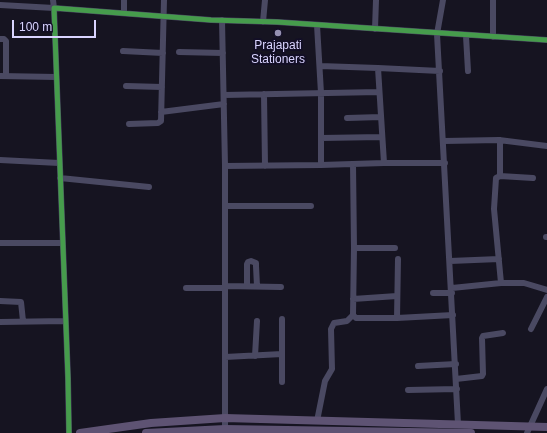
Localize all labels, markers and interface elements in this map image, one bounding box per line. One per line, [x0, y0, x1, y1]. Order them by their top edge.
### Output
scale bar [14, 12, 98, 38]
text: 100 m [19, 20, 52, 34]
marker: Prajapati Stationers [273, 28, 283, 38]
place label: Prajapati Stationers [251, 39, 305, 67]

